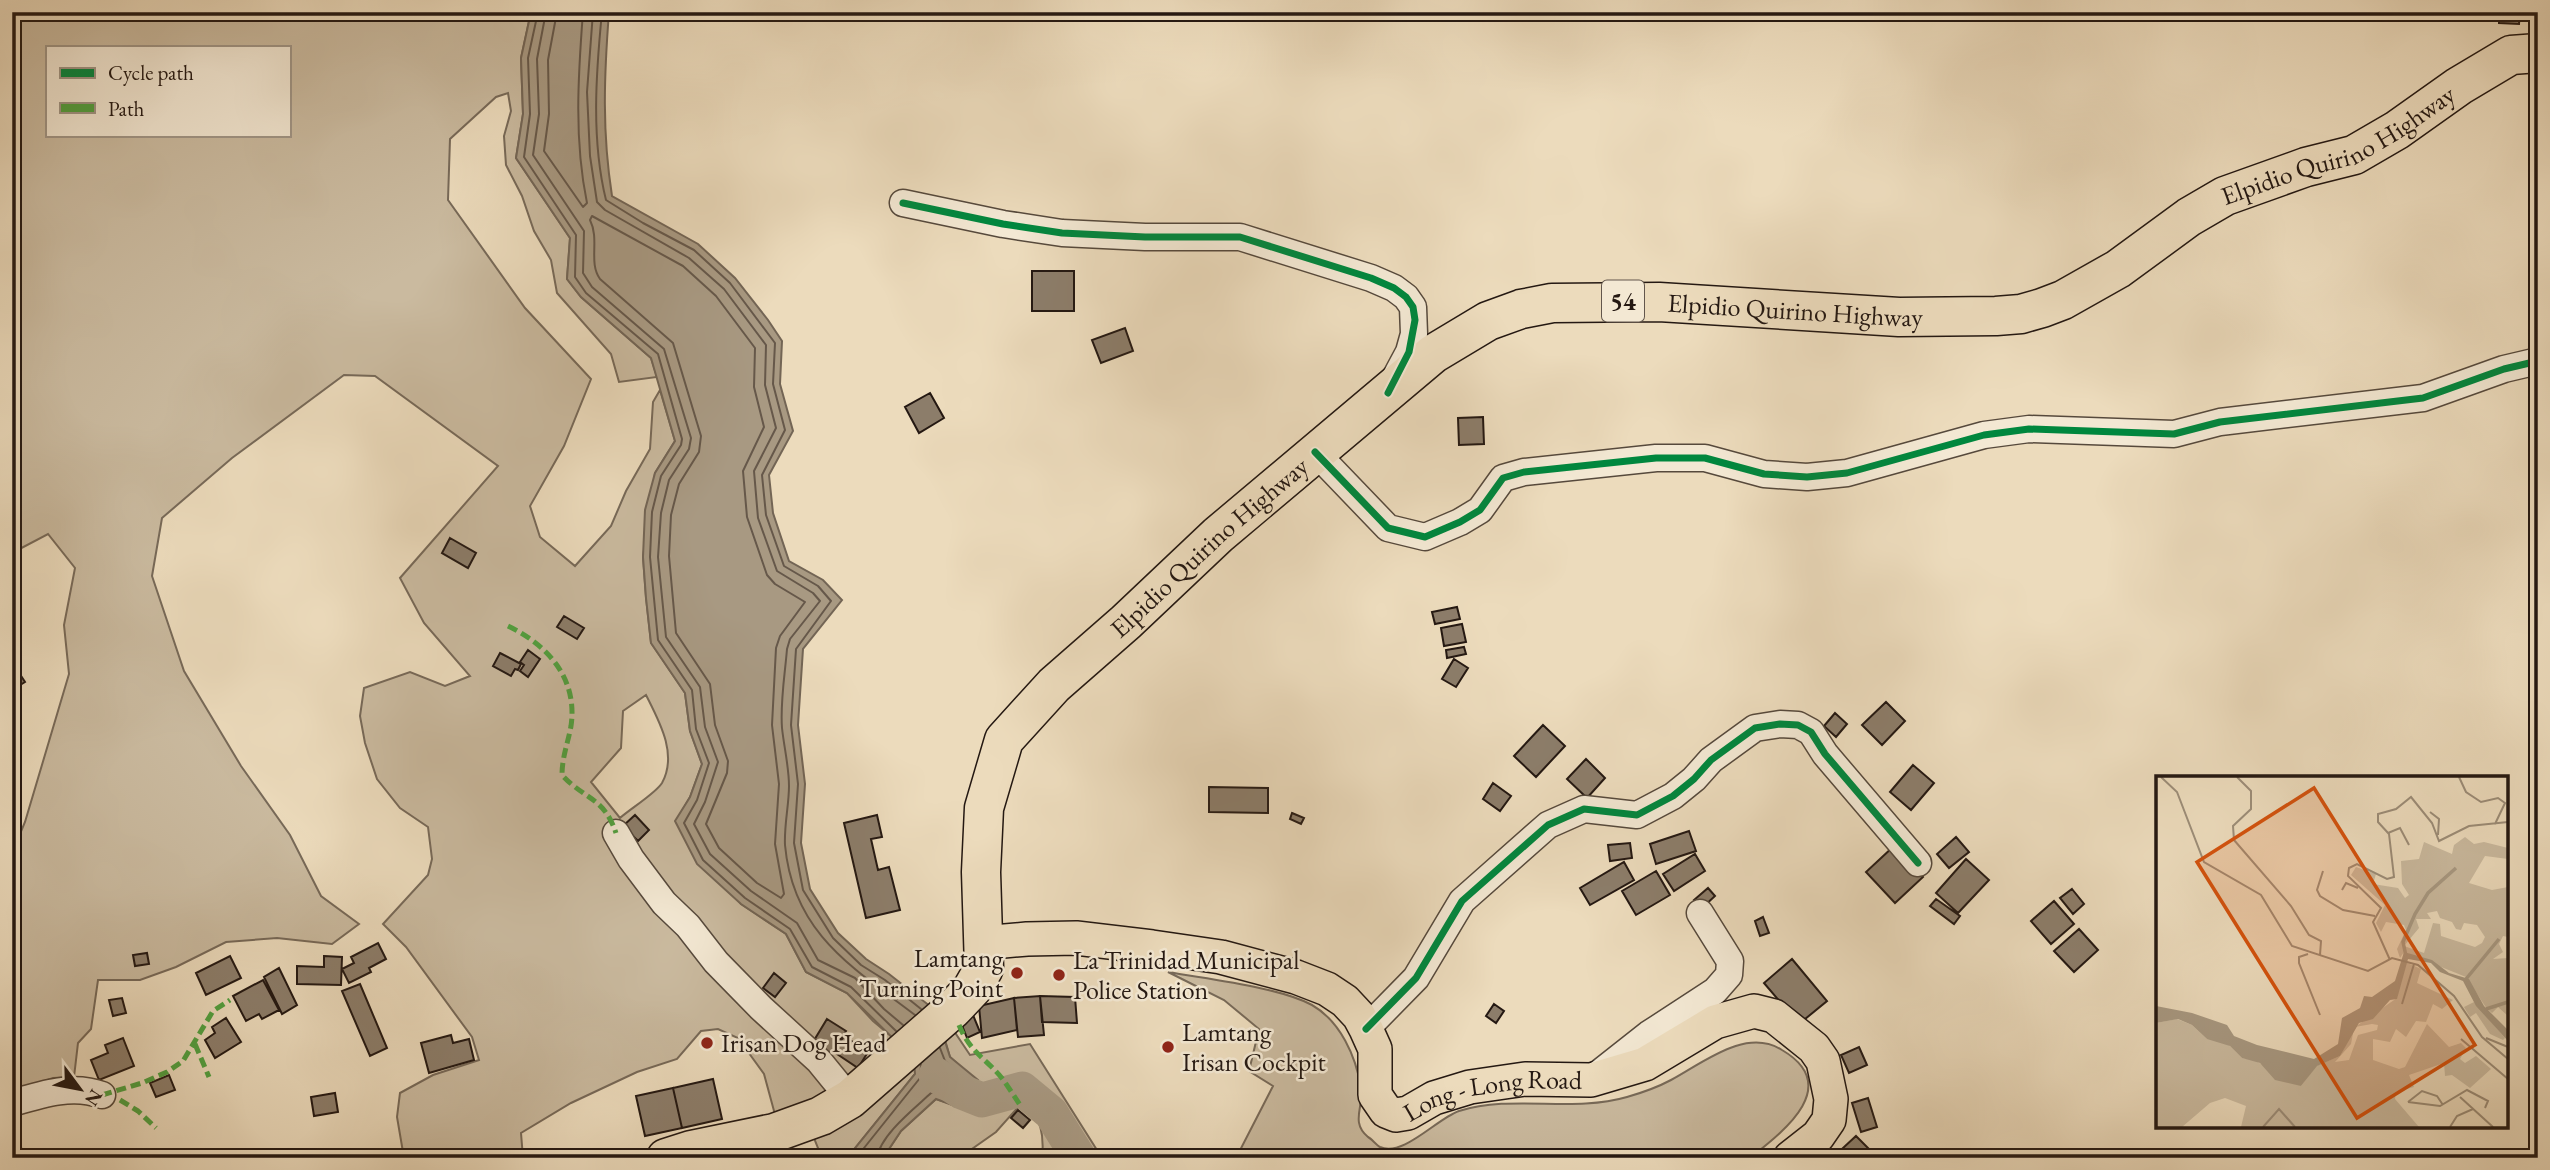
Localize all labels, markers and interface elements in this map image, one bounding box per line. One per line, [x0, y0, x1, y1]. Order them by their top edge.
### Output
legend [46, 46, 290, 136]
text: Cycle path [108, 59, 194, 86]
street label: Elpidio Quirino Highway [2216, 77, 2462, 213]
text: Path [108, 95, 145, 122]
road number: 54 [1602, 280, 1644, 322]
street label: Elpidio Quirino Highway [1666, 286, 1924, 334]
street label: Elpidio Quirino Highway [1103, 449, 1316, 645]
inset map [2156, 776, 2508, 1128]
place label: Lamtang Turning Point [859, 941, 1004, 1005]
place label: La Trinidad Municipal Police Station [1073, 943, 1299, 1007]
marker: Lamtang Turning Point [1009, 965, 1025, 981]
marker: La Trinidad Municipal Police Station [1051, 967, 1067, 983]
place label: Lamtang Irisan Cockpit [1182, 1015, 1326, 1079]
place label: Irisan Dog Head [721, 1026, 887, 1060]
marker: Irisan Dog Head [699, 1035, 715, 1051]
marker: Lamtang Irisan Cockpit [1160, 1039, 1176, 1055]
north arrow [46, 1054, 116, 1124]
street label: Long - Long Road [1397, 1062, 1583, 1129]
text: N [79, 1085, 109, 1111]

